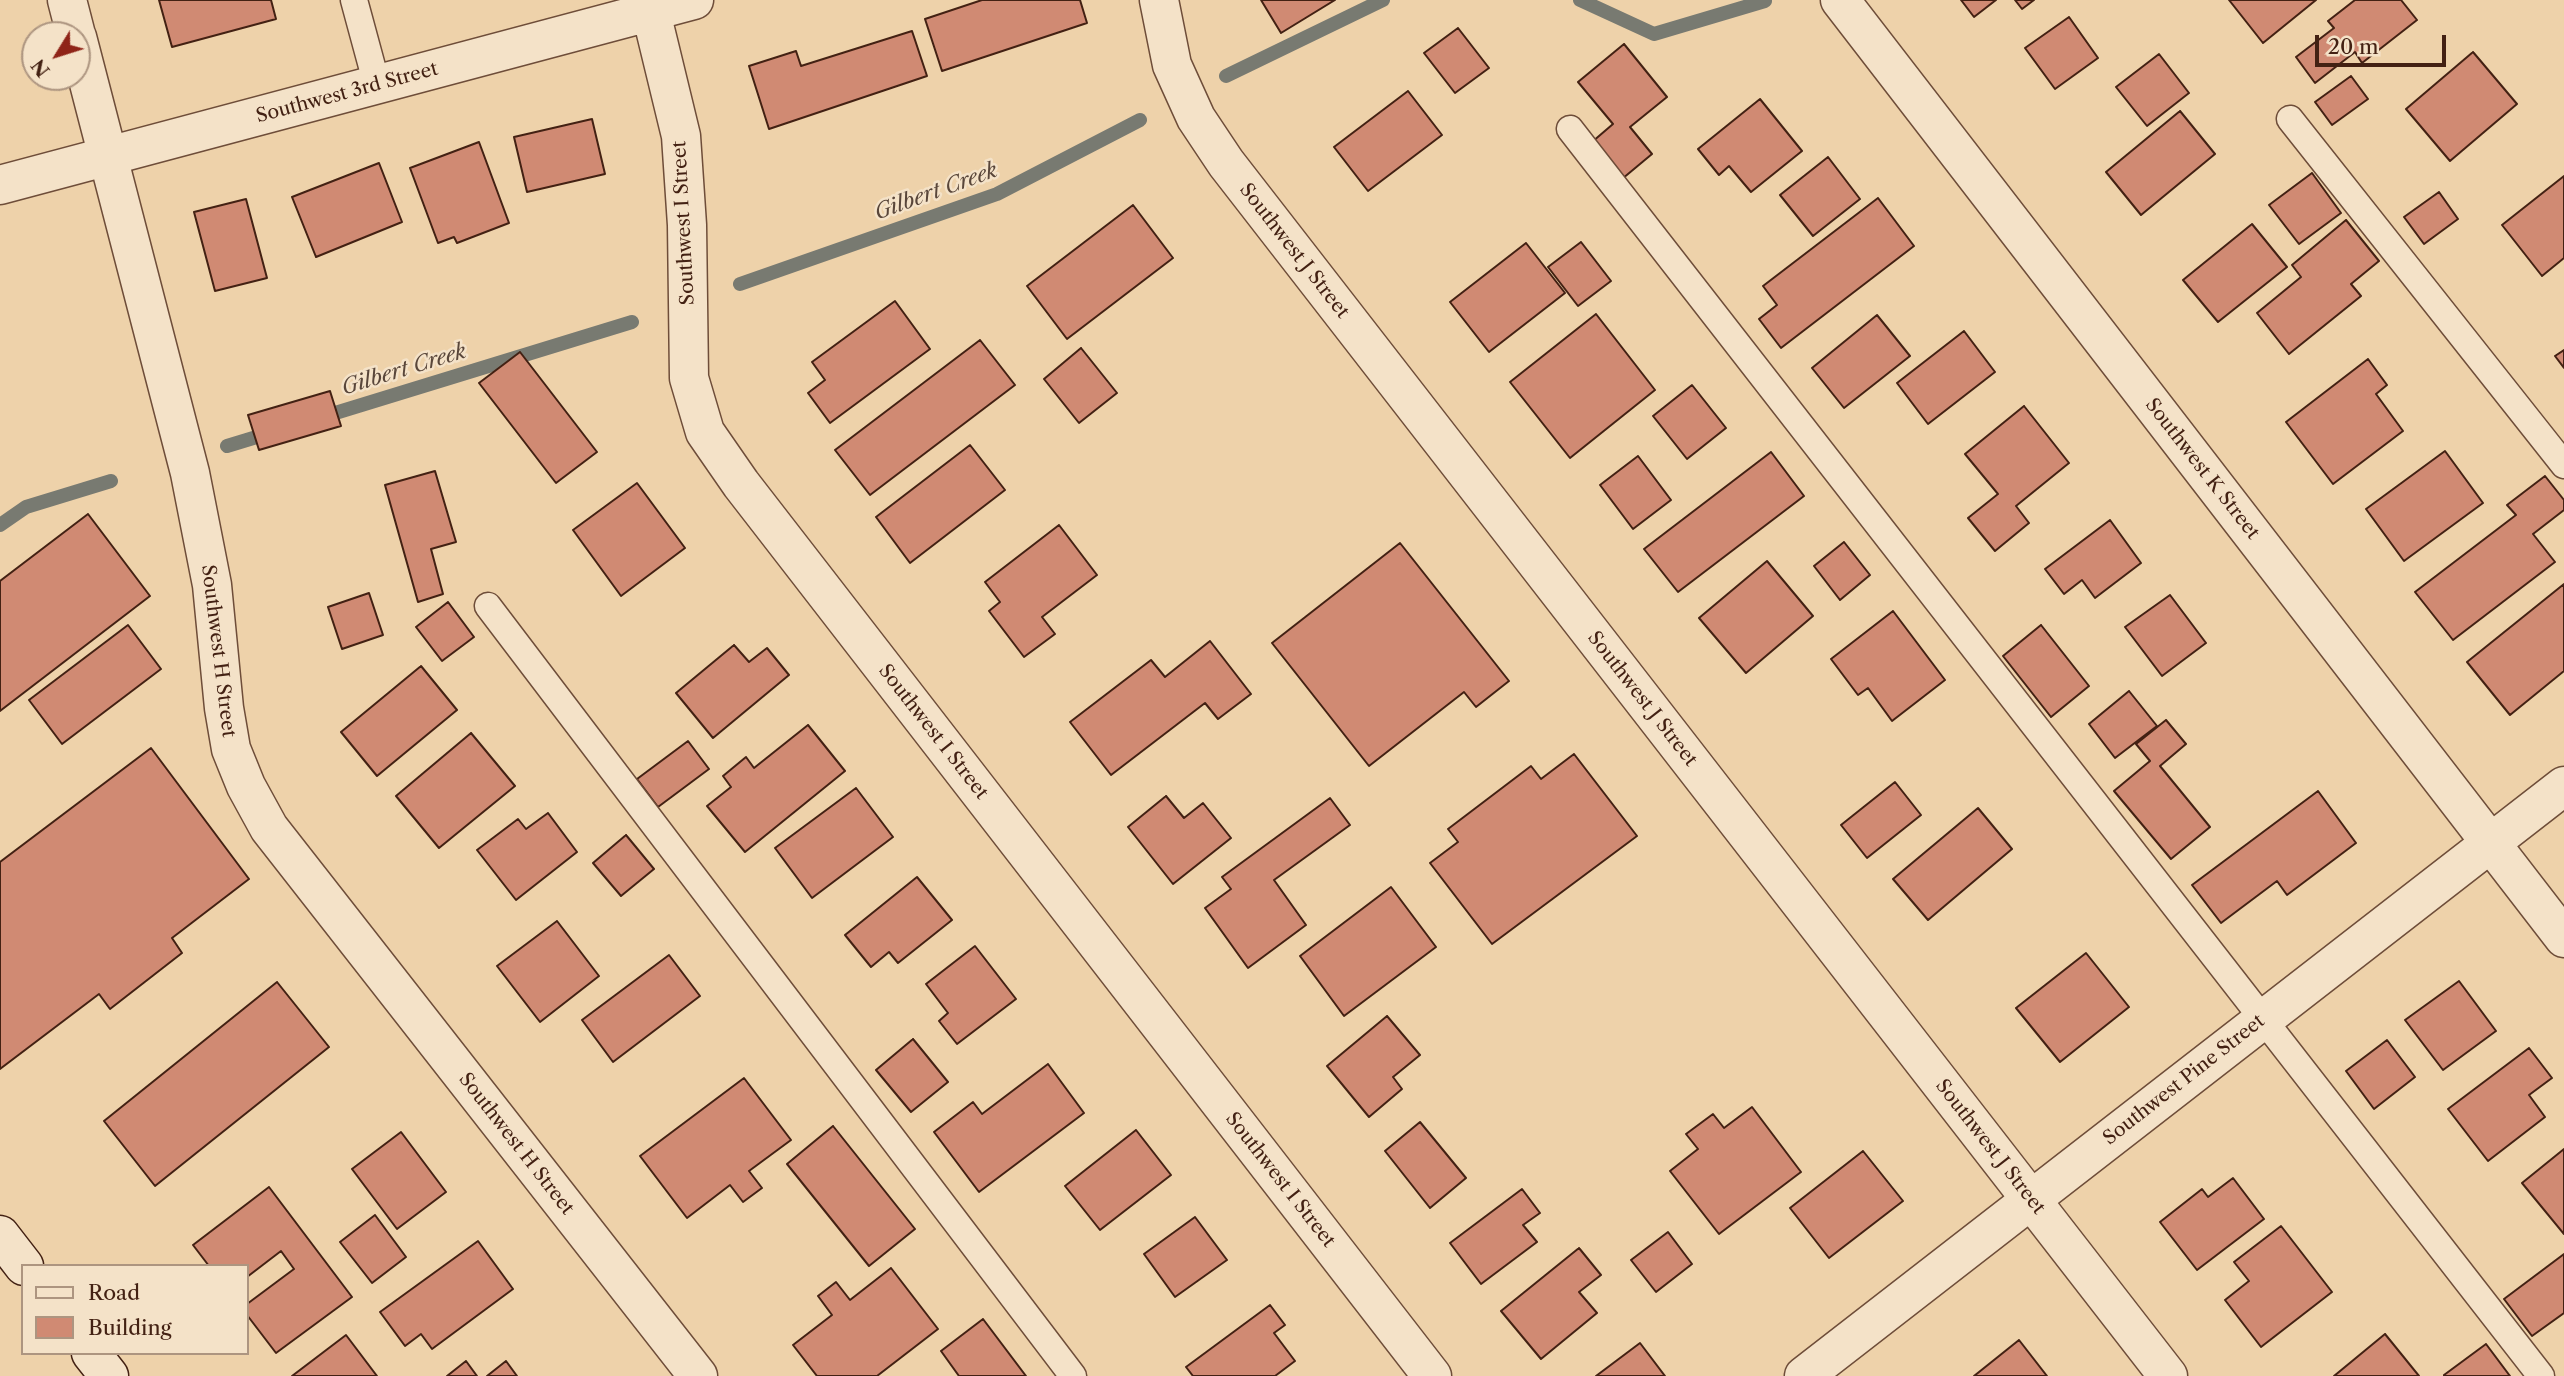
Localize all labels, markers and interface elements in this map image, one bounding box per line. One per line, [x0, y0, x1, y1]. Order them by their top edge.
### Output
north arrow [21, 21, 91, 91]
scale bar [2319, 21, 2450, 65]
text: 20 m [2328, 34, 2379, 59]
text: N [26, 54, 55, 82]
street label: Southwest 3rd Street [254, 58, 440, 128]
street label: Southwest I Street [668, 140, 700, 306]
water label: Gilbert Creek [871, 158, 1001, 226]
street label: Southwest J Street [1234, 179, 1354, 323]
water label: Gilbert Creek [339, 339, 469, 401]
street label: Southwest K Street [2140, 394, 2264, 544]
street label: Southwest H Street [196, 563, 240, 739]
street label: Southwest J Street [1582, 627, 1702, 771]
street label: Southwest I Street [873, 660, 993, 804]
street label: Southwest Pine Street [2099, 1010, 2269, 1150]
street label: Southwest H Street [454, 1068, 578, 1220]
street label: Southwest J Street [1930, 1075, 2050, 1219]
street label: Southwest I Street [1220, 1108, 1340, 1252]
legend [21, 1264, 248, 1355]
text: Road [88, 1280, 140, 1305]
text: Building [88, 1315, 172, 1340]

